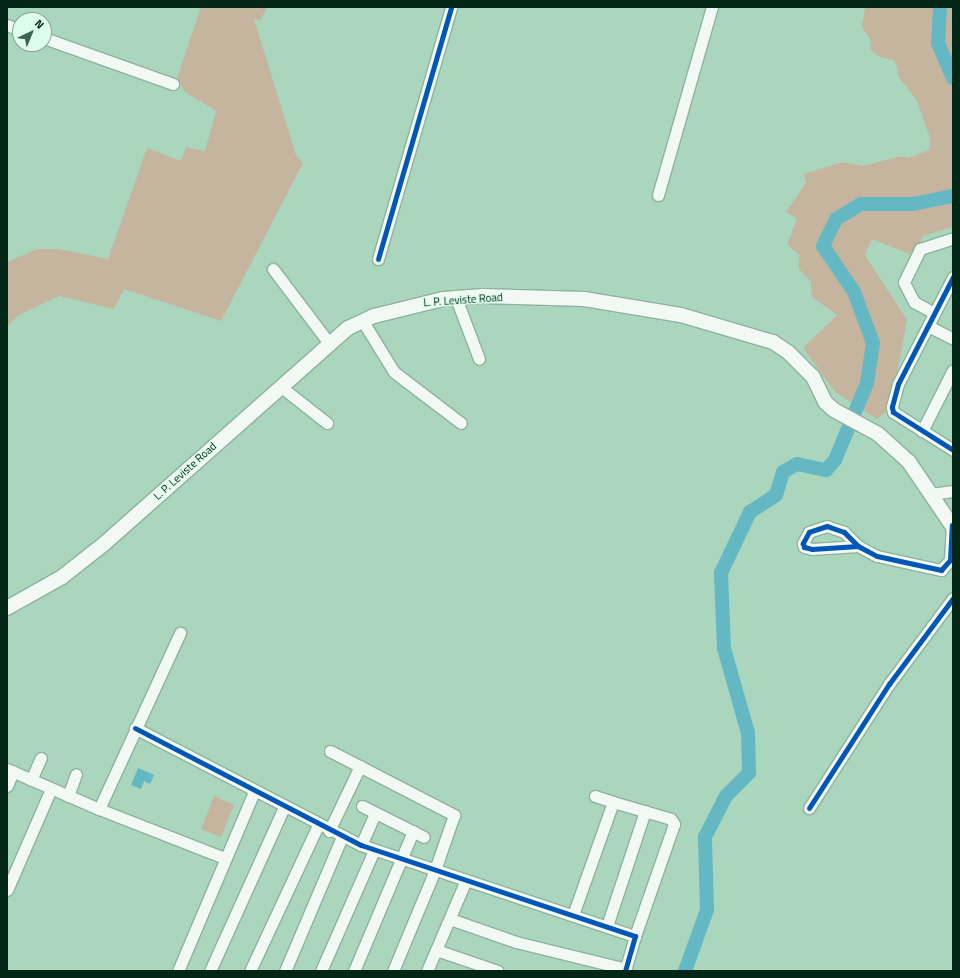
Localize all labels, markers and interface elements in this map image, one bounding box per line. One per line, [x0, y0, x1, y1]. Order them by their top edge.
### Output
north arrow [12, 12, 52, 52]
text: N [31, 16, 48, 32]
street label: L. P. Leviste Road [423, 291, 503, 309]
street label: L. P. Leviste Road [151, 439, 219, 503]

